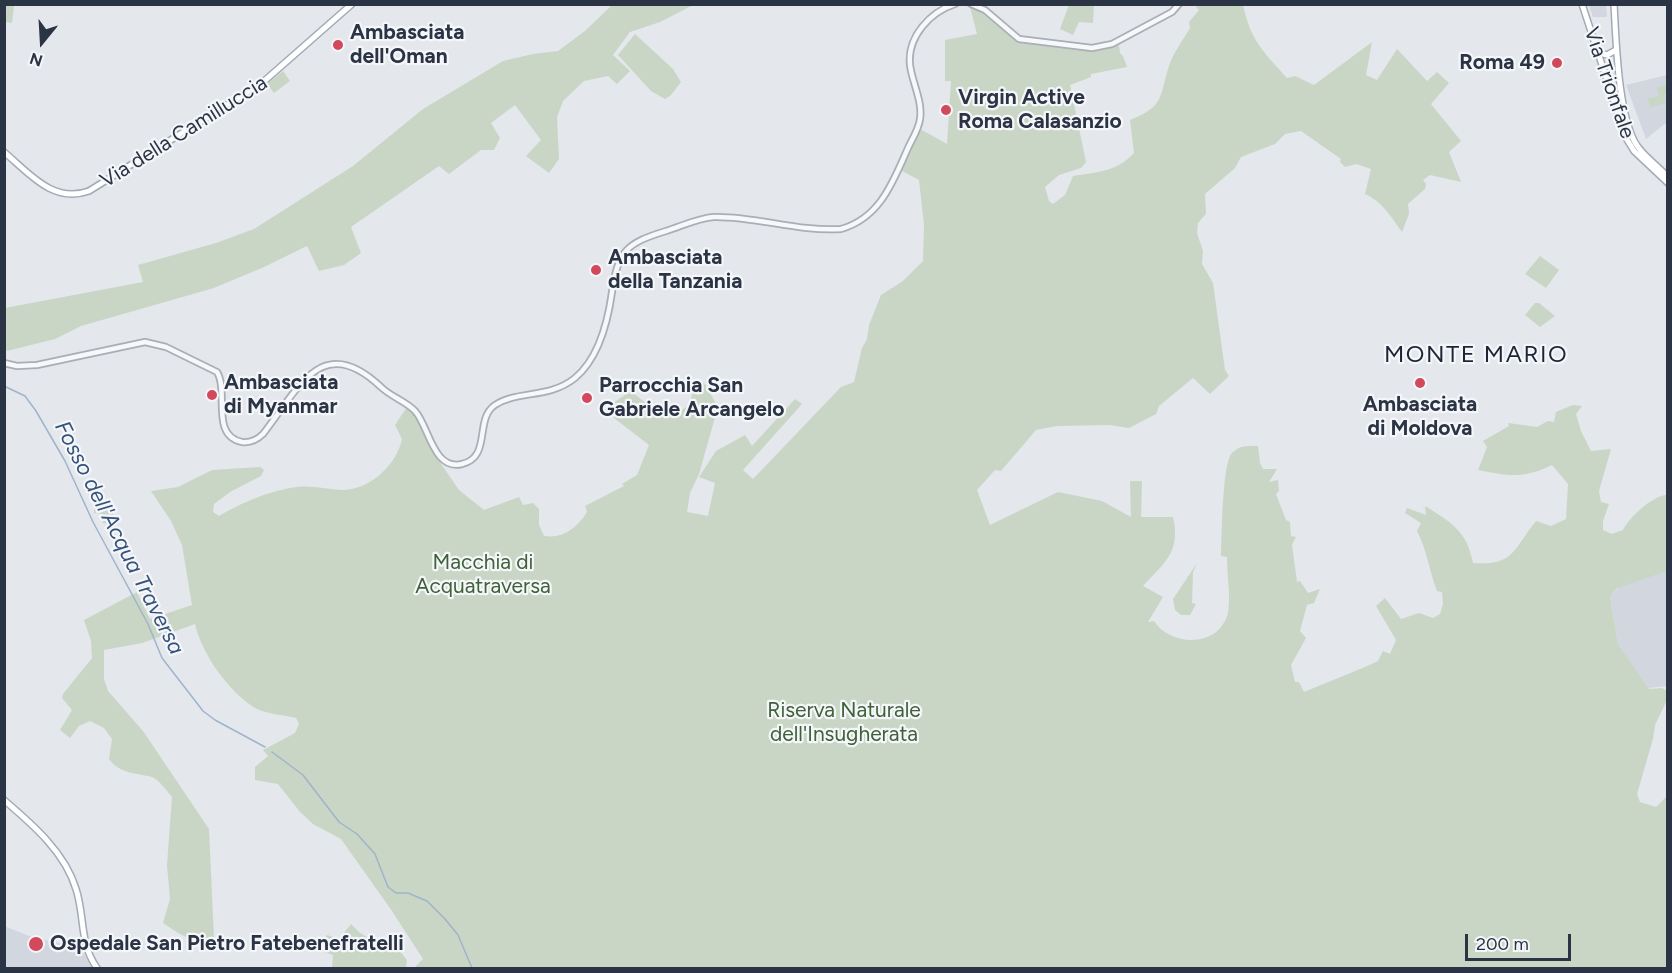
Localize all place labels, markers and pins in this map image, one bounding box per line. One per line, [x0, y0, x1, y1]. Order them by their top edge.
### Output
place label: Ambasciata dell'Oman [350, 20, 464, 70]
marker: Ambasciata dell'Oman [331, 38, 345, 52]
place label: Roma 49 [1459, 50, 1545, 76]
marker: Roma 49 [1550, 56, 1564, 70]
place label: Virgin Active Roma Calasanzio [958, 85, 1122, 135]
marker: Virgin Active Roma Calasanzio [939, 103, 953, 117]
place label: Ambasciata della Tanzania [608, 245, 742, 295]
marker: Ambasciata della Tanzania [589, 263, 603, 277]
place label: Ambasciata di Myanmar [224, 370, 338, 420]
place label: Parrocchia San Gabriele Arcangelo [599, 373, 784, 423]
marker: Ambasciata di Moldova [1413, 376, 1427, 390]
marker: Ambasciata di Myanmar [205, 388, 219, 402]
marker: Parrocchia San Gabriele Arcangelo [580, 391, 594, 405]
place label: Ambasciata di Moldova [1363, 392, 1477, 442]
place label: Ospedale San Pietro Fatebenefratelli [50, 931, 404, 957]
marker: Ospedale San Pietro Fatebenefratelli [27, 935, 45, 953]

